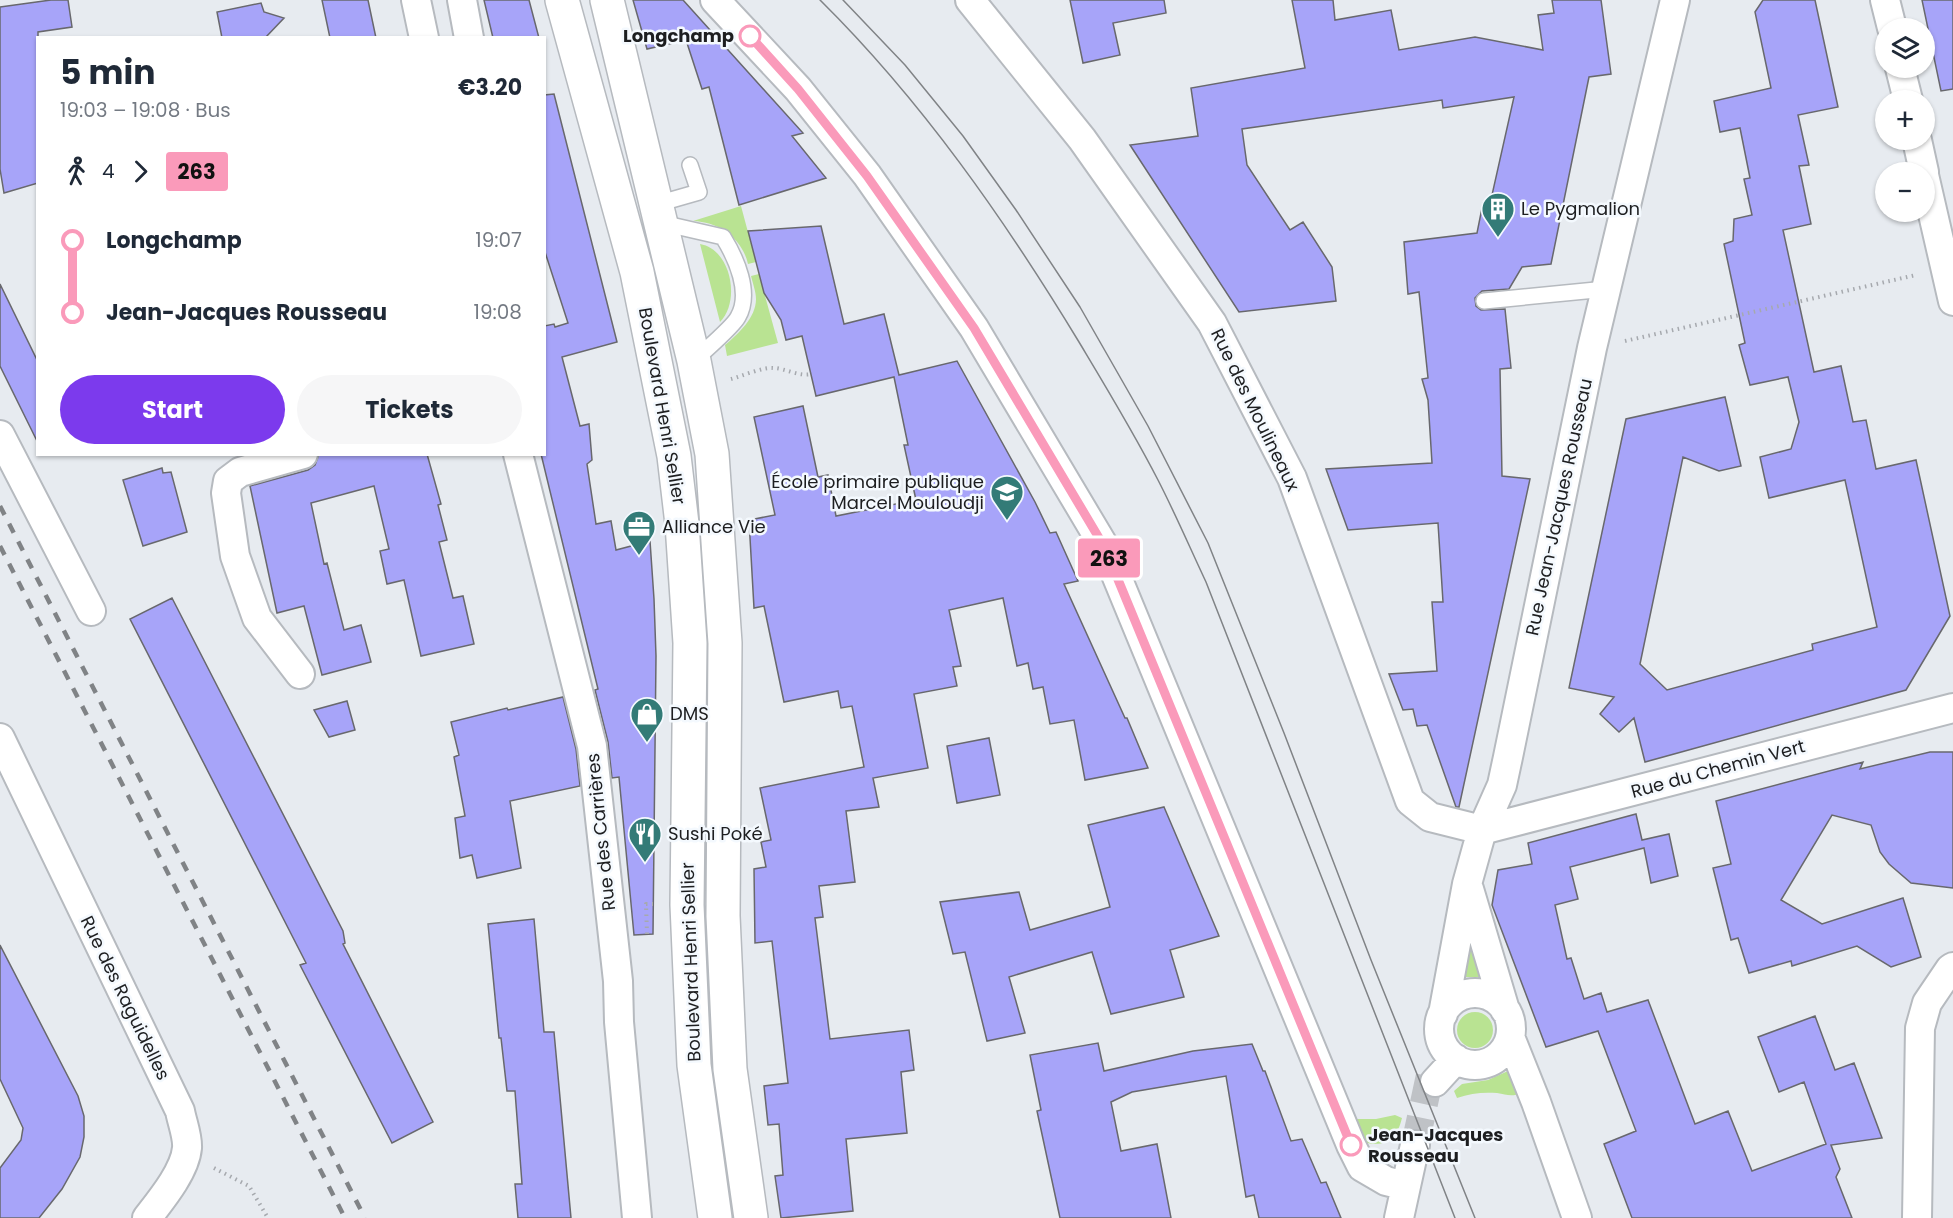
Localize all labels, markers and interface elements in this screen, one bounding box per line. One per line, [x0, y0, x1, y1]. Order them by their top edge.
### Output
map controls [1875, 18, 1935, 222]
button: layers [1875, 18, 1935, 78]
place label: Longchamp [623, 23, 734, 48]
marker: Longchamp [739, 25, 761, 47]
text: 5 min [60, 49, 155, 96]
text: €3.20 [458, 72, 522, 103]
button: + [1875, 90, 1935, 150]
text: 19:03 – 19:08 · Bus [60, 96, 231, 124]
icon: walk [60, 155, 93, 188]
icon: forward [124, 155, 157, 188]
text: 4 [102, 157, 115, 185]
text: 263 [178, 157, 216, 186]
button: − [1875, 162, 1935, 222]
building icon: Le Pygmalion [1480, 191, 1516, 238]
place label: Le Pygmalion [1521, 196, 1640, 221]
text: Longchamp [106, 225, 242, 256]
text: 19:07 [475, 226, 522, 254]
text: Jean-Jacques Rousseau [106, 297, 387, 328]
text: 19:08 [474, 298, 522, 326]
street label: Boulevard Henri Sellier [633, 305, 692, 507]
street label: Rue des Moulineaux [1205, 324, 1306, 496]
button: Start [60, 375, 285, 444]
button: Tickets [297, 375, 522, 444]
street label: Rue Jean-Jacques Rousseau [1519, 376, 1598, 638]
place label: École primaire publique Marcel Mouloudji [771, 469, 984, 515]
school or university icon: École primaire publique Marcel Mouloudji [989, 474, 1025, 521]
office icon: Alliance Vie [621, 509, 657, 556]
place label: Alliance Vie [662, 514, 766, 539]
line badge: 263 [1074, 538, 1144, 578]
text: 263 [1090, 544, 1128, 573]
shop icon: DMS [629, 696, 665, 743]
place label: DMS [670, 701, 709, 726]
street label: Rue du Chemin Vert [1628, 733, 1808, 804]
street label: Rue des Carrières [580, 752, 621, 912]
restaurant icon: Sushi Poké [627, 816, 663, 863]
place label: Sushi Poké [668, 821, 763, 846]
street label: Boulevard Henri Sellier [675, 862, 706, 1062]
street label: Rue des Raguidelles [75, 911, 176, 1084]
place label: Jean-Jacques Rousseau [1368, 1122, 1503, 1168]
marker: Jean-Jacques Rousseau [1340, 1134, 1362, 1156]

